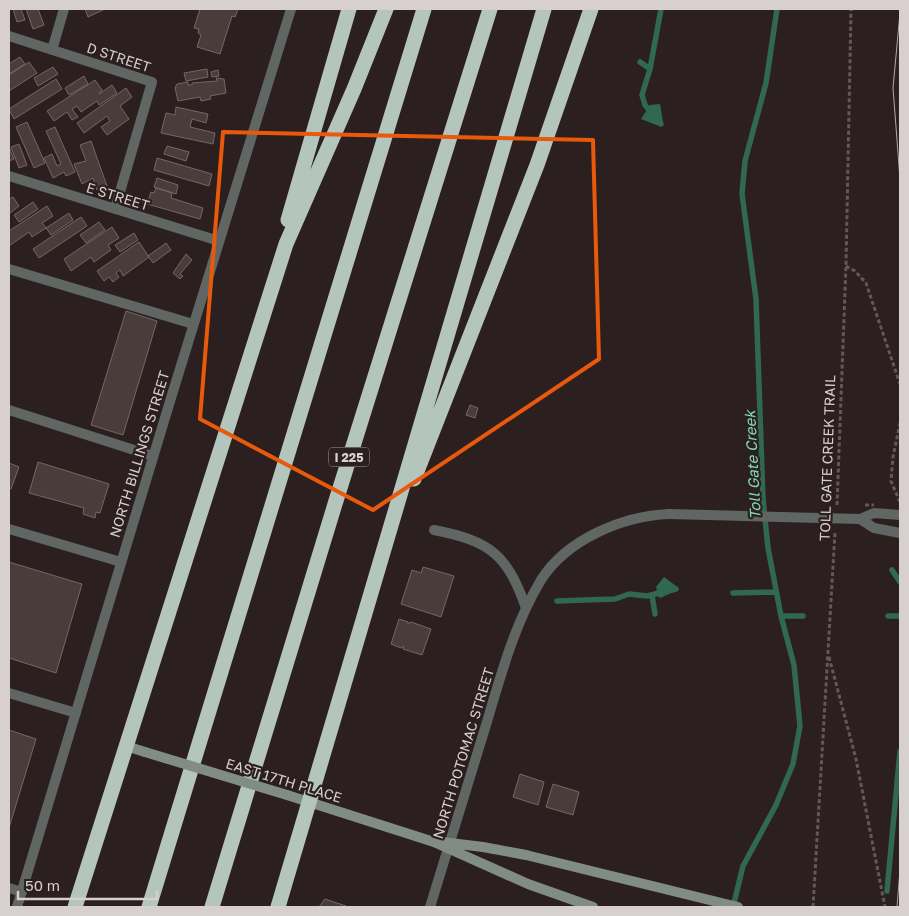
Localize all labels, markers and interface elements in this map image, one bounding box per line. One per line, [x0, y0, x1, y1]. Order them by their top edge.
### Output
street label: D STREET [85, 39, 153, 75]
street label: E STREET [84, 178, 152, 214]
street label: NORTH BILLINGS STREET [106, 368, 173, 539]
street label: TOLL GATE CREEK TRAIL [816, 375, 838, 541]
water label: Toll Gate Creek [740, 408, 764, 520]
road number: I 225 [329, 448, 369, 467]
street label: NORTH POTOMAC STREET [429, 665, 497, 841]
street label: EAST 17TH PLACE [224, 754, 344, 806]
scale bar [18, 868, 156, 900]
text: 50 m [25, 876, 60, 894]

